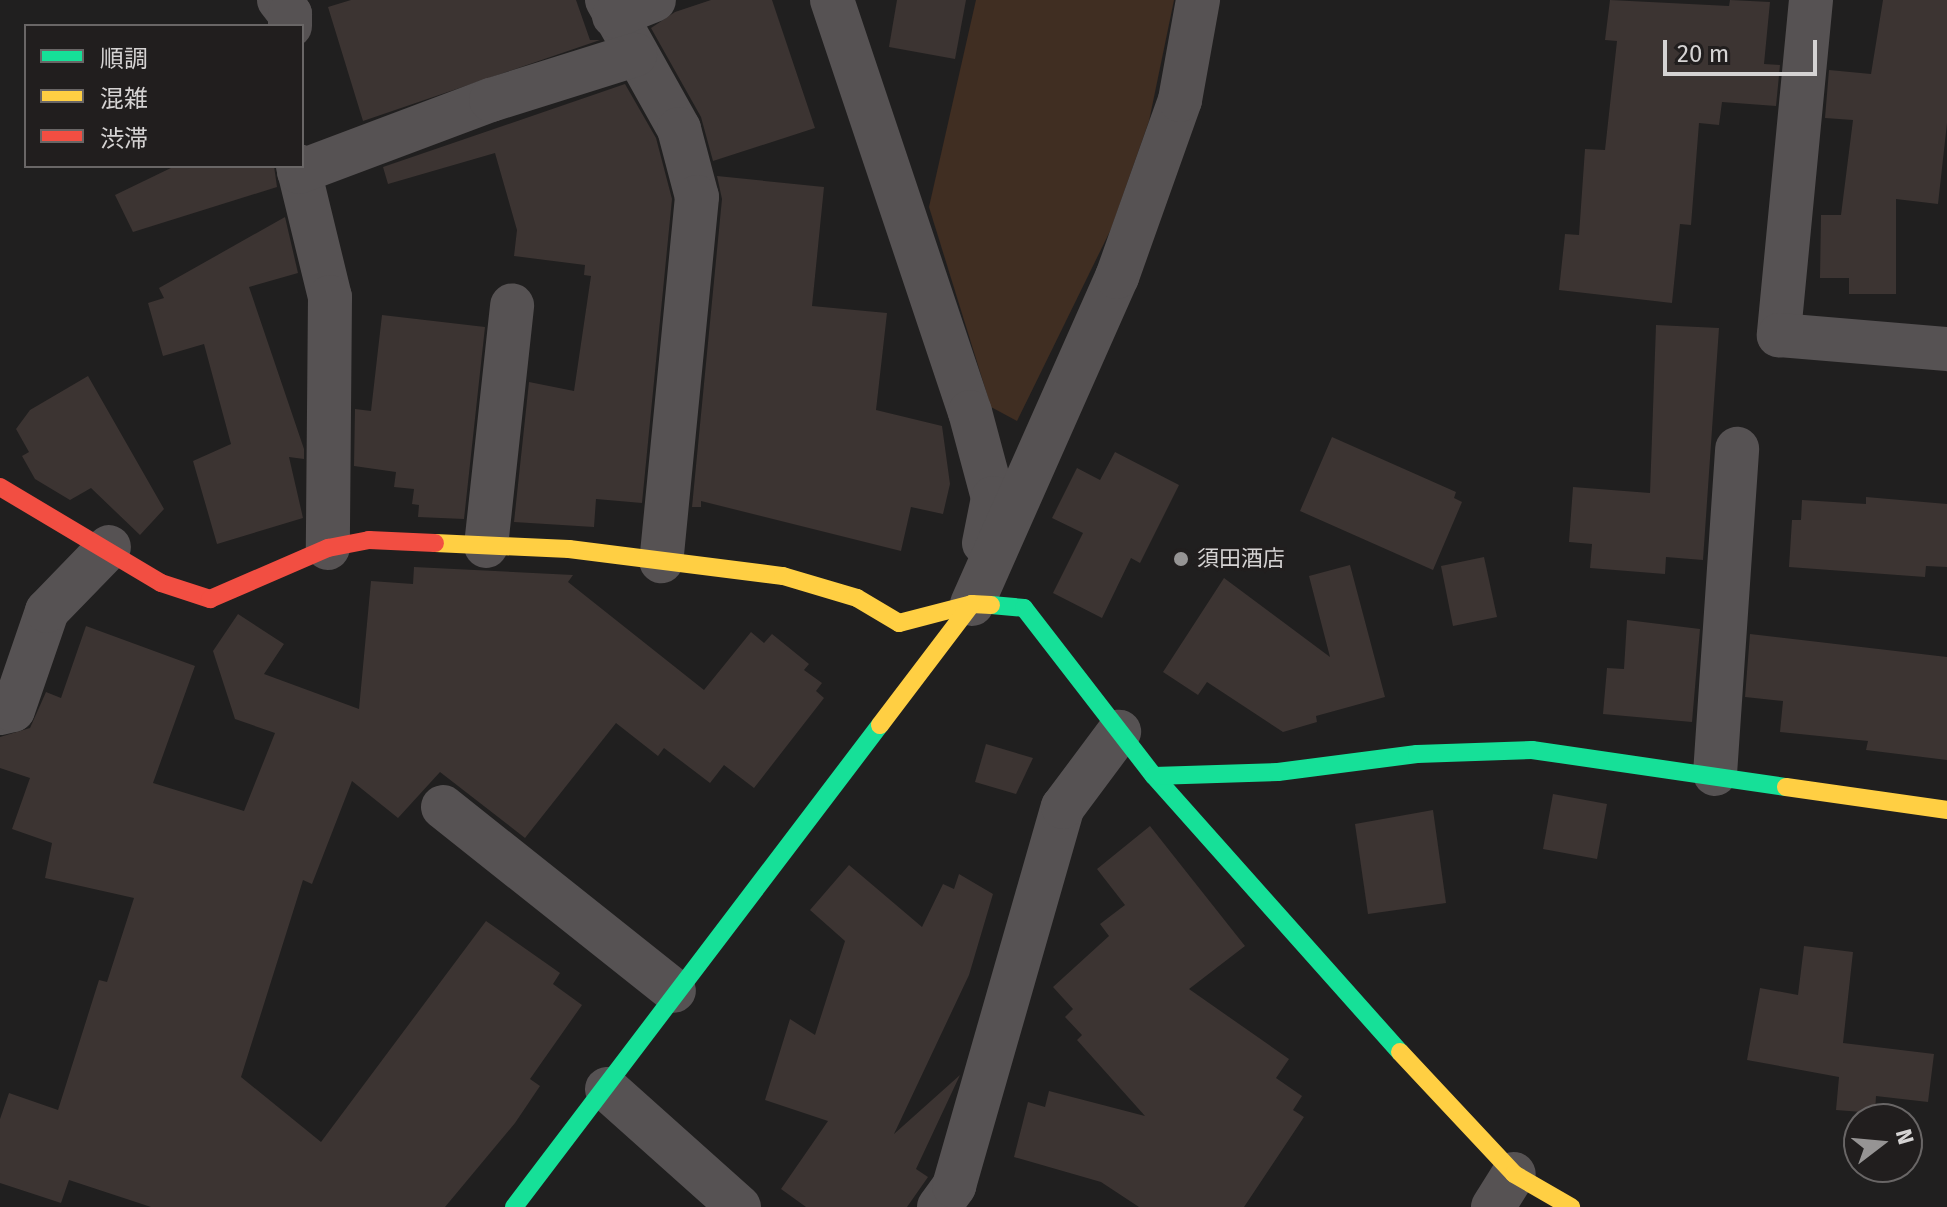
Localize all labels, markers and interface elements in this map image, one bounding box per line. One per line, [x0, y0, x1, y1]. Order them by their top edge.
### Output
legend [24, 24, 304, 168]
scale bar [1667, 24, 1821, 74]
text: 20 m [1677, 40, 1729, 68]
text: 順調 [100, 45, 148, 73]
text: 混雑 [100, 85, 148, 113]
text: 渋滞 [100, 125, 148, 153]
place label: 須田酒店 [1197, 546, 1285, 572]
marker: 須田酒店 [1172, 550, 1190, 568]
north arrow [1843, 1103, 1923, 1183]
text: N [1890, 1126, 1920, 1148]

